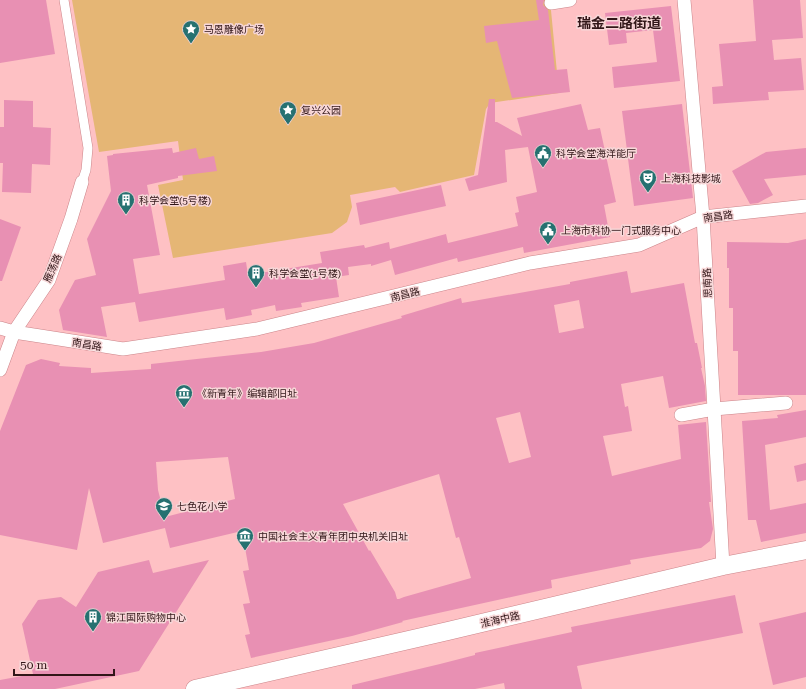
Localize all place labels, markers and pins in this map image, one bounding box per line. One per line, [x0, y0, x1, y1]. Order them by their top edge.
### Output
place icon: 马恩雕像广场 [181, 19, 201, 44]
place label: 马恩雕像广场 [204, 24, 264, 35]
place icon: 复兴公园 [278, 100, 298, 125]
place label: 复兴公园 [301, 105, 341, 116]
public building icon: 科学会堂海洋能厅 [533, 143, 553, 168]
place label: 科学会堂海洋能厅 [556, 148, 636, 159]
theatre icon: 上海科技影城 [638, 168, 658, 193]
place label: 上海科技影城 [661, 173, 721, 184]
building icon: 科学会堂(5号楼) [116, 190, 136, 215]
place label: 科学会堂(5号楼) [139, 195, 211, 206]
public building icon: 上海市科协一门式服务中心 [538, 220, 558, 245]
place label: 上海市科协一门式服务中心 [561, 225, 681, 236]
building icon: 科学会堂(1号楼) [246, 263, 266, 288]
place label: 科学会堂(1号楼) [269, 268, 341, 279]
museum icon: 《新青年》编辑部旧址 [174, 383, 194, 408]
place label: 《新青年》编辑部旧址 [197, 388, 297, 399]
school or university icon: 七色花小学 [154, 496, 174, 521]
place label: 七色花小学 [177, 501, 227, 512]
museum icon: 中国社会主义青年团中央机关旧址 [235, 526, 255, 551]
place label: 中国社会主义青年团中央机关旧址 [258, 531, 408, 542]
building icon: 锦江国际购物中心 [83, 607, 103, 632]
place label: 锦江国际购物中心 [106, 612, 186, 623]

